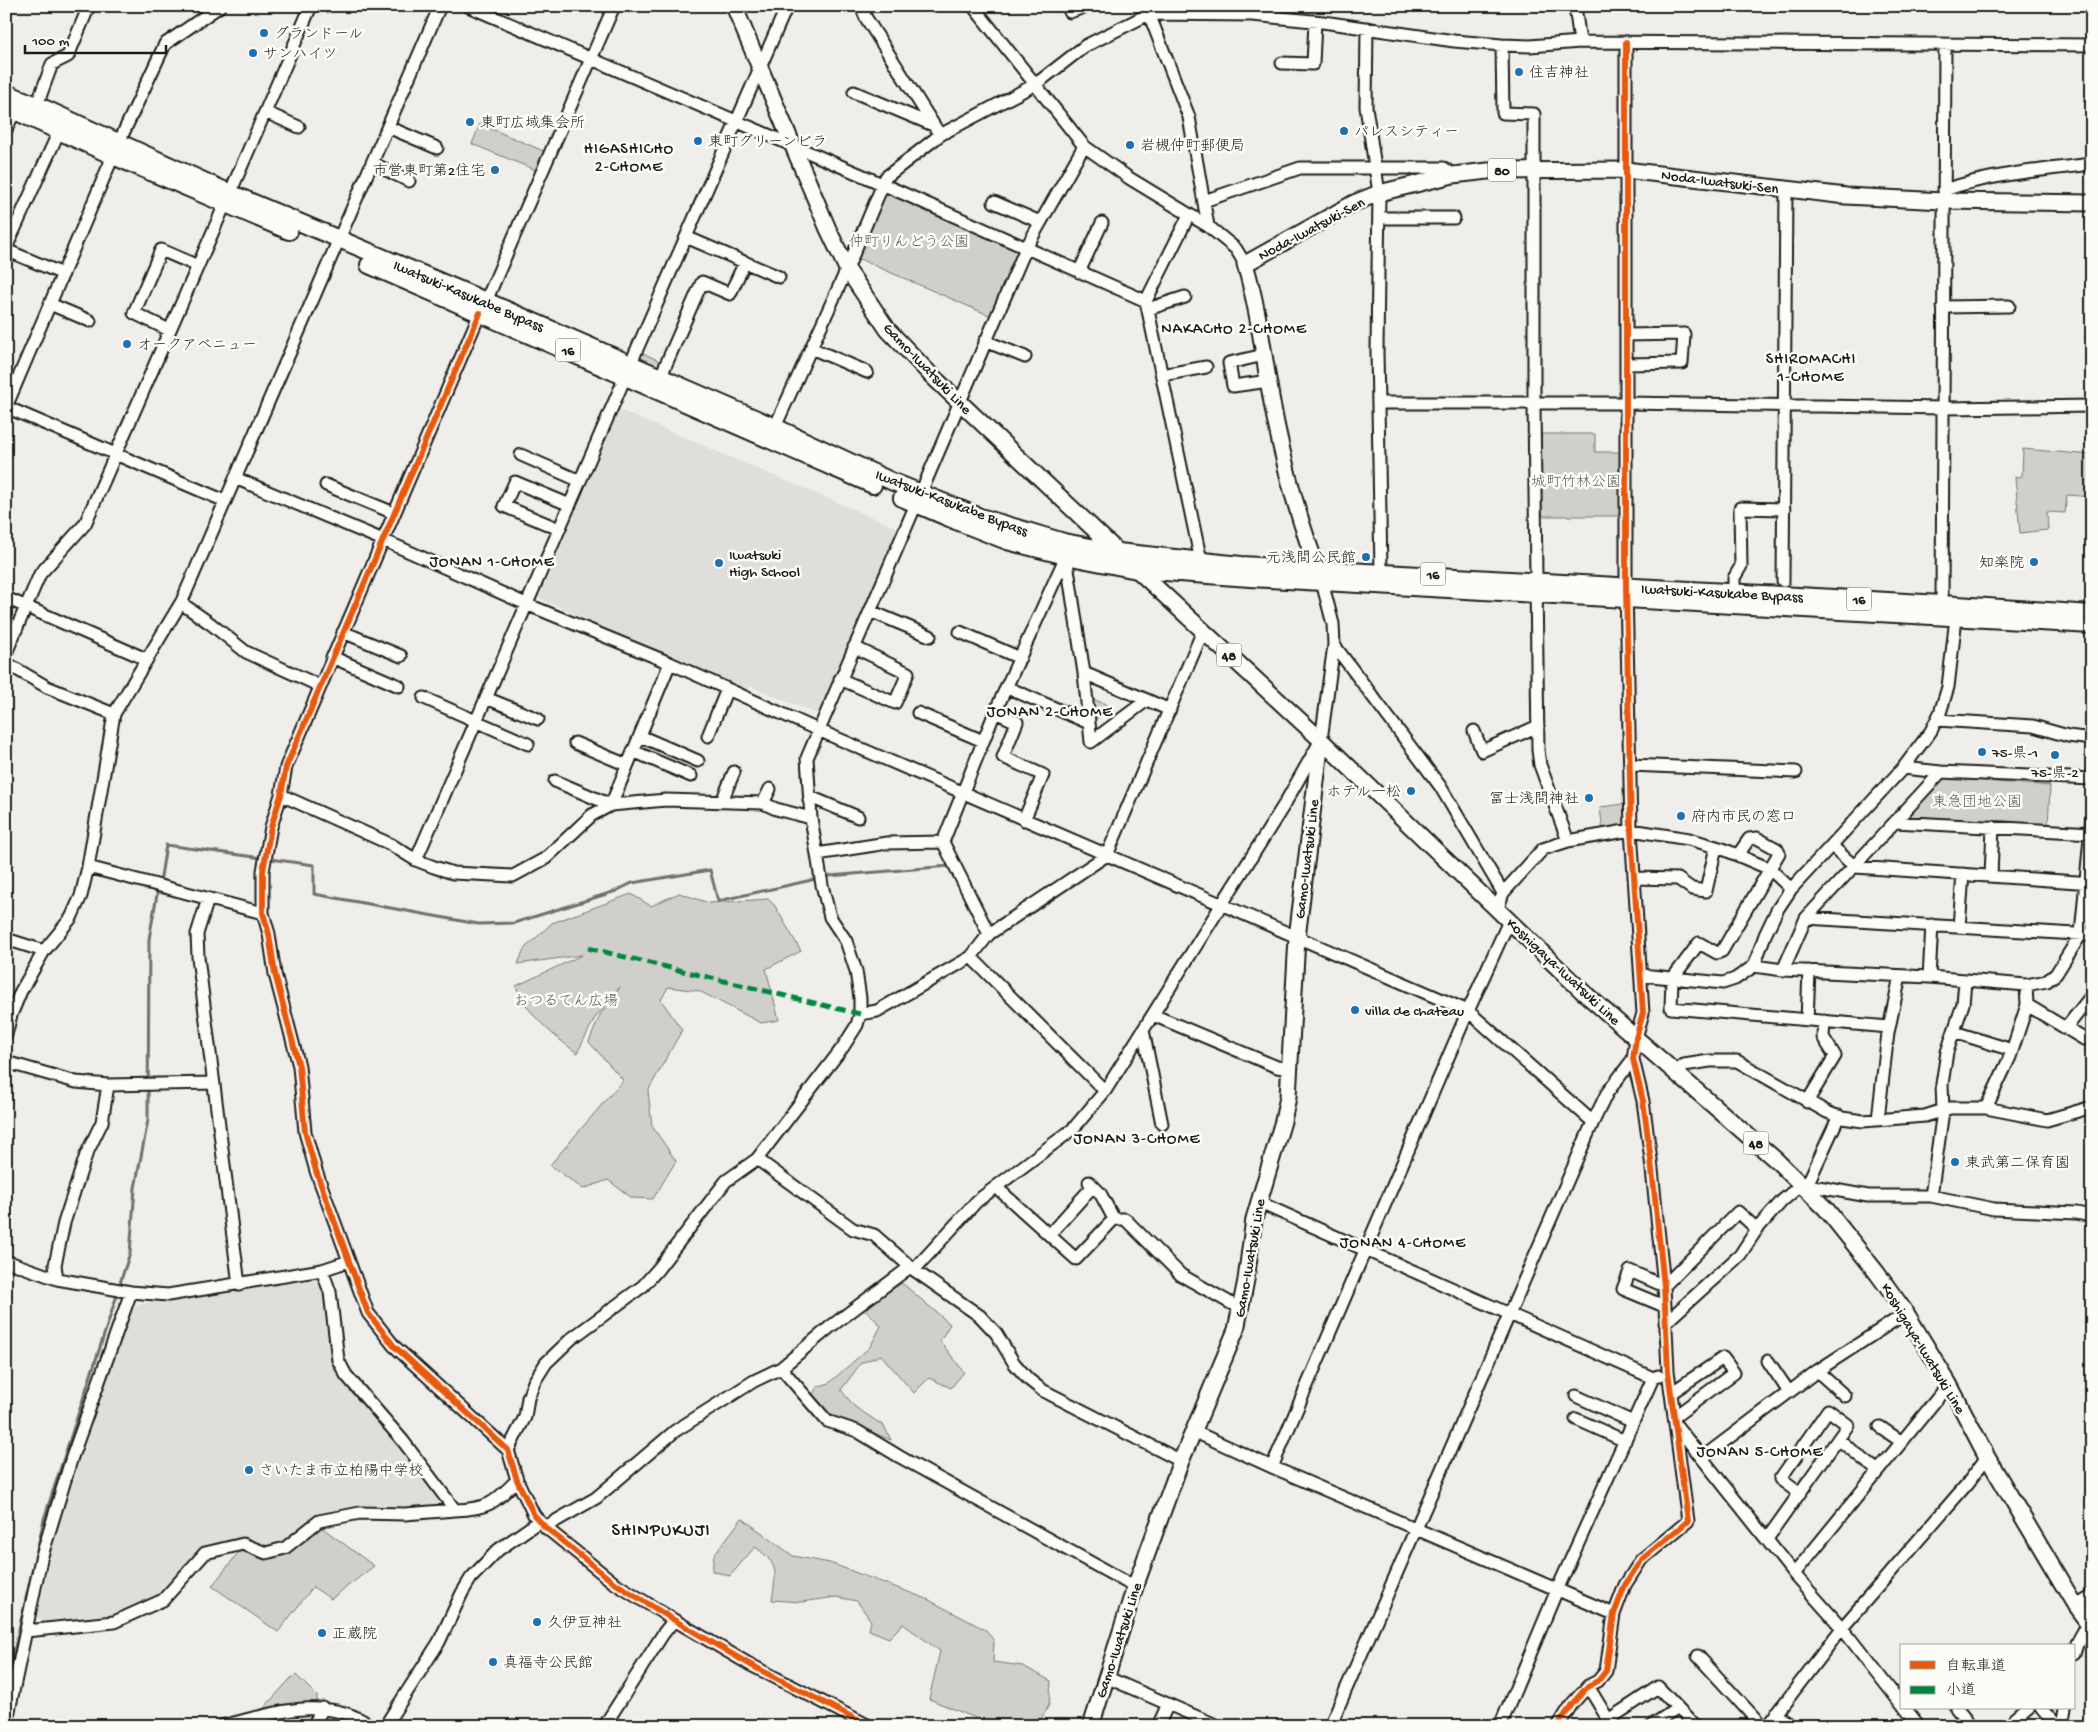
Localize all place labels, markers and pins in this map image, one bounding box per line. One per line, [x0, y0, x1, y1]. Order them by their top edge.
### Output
place label: グランドール [274, 25, 363, 44]
marker: グランドール [258, 27, 270, 39]
place label: サンハイツ [263, 46, 337, 64]
marker: サンハイツ [247, 47, 259, 59]
place label: 住吉神社 [1529, 64, 1589, 83]
marker: 住吉神社 [1513, 66, 1525, 78]
place label: 東町広域集会所 [480, 114, 585, 133]
marker: 東町広域集会所 [464, 116, 476, 128]
place label: パレスシティー [1354, 124, 1459, 142]
marker: パレスシティー [1338, 125, 1350, 137]
place label: 東町グリーンビラ [708, 133, 827, 152]
marker: 東町グリーンビラ [692, 135, 704, 147]
place label: 岩槻仲町郵便局 [1140, 137, 1245, 156]
marker: 岩槻仲町郵便局 [1124, 139, 1136, 151]
place label: 市営東町第2住宅 [373, 162, 485, 181]
marker: 市営東町第2住宅 [489, 164, 501, 176]
place label: オークアベニュー [137, 337, 257, 355]
marker: オークアベニュー [121, 338, 133, 350]
place label: Iwatsuki High School [729, 547, 800, 582]
place label: 元浅間公民館 [1266, 549, 1356, 568]
marker: 元浅間公民館 [1360, 551, 1372, 563]
place label: 知楽院 [1979, 554, 2024, 573]
marker: 知楽院 [2028, 556, 2040, 568]
marker: Iwatsuki High School [713, 557, 725, 569]
place label: 75-県-1 [1991, 745, 2038, 763]
marker: 75-県-1 [1976, 746, 1988, 758]
marker: 75-県-2 [2049, 749, 2061, 761]
place label: 75-県-2 [2030, 765, 2079, 783]
place label: ホテル一松 [1327, 784, 1401, 802]
marker: ホテル一松 [1405, 785, 1417, 797]
place label: 冨士浅間神社 [1489, 790, 1579, 809]
marker: 冨士浅間神社 [1583, 792, 1595, 804]
place label: 府内市民の窓口 [1691, 808, 1796, 827]
marker: 府内市民の窓口 [1675, 810, 1687, 822]
place label: villa de chateau [1365, 1003, 1464, 1021]
marker: villa de chateau [1349, 1004, 1361, 1016]
place label: 東武第二保育園 [1965, 1154, 2070, 1173]
marker: 東武第二保育園 [1949, 1156, 1961, 1168]
place label: さいたま市立柏陽中学校 [259, 1462, 423, 1481]
marker: さいたま市立柏陽中学校 [243, 1464, 255, 1476]
place label: 久伊豆神社 [547, 1614, 622, 1633]
marker: 久伊豆神社 [531, 1616, 543, 1628]
place label: 正蔵院 [332, 1625, 377, 1644]
marker: 正蔵院 [316, 1627, 328, 1639]
place label: 真福寺公民館 [503, 1654, 593, 1673]
marker: 真福寺公民館 [487, 1656, 499, 1668]

